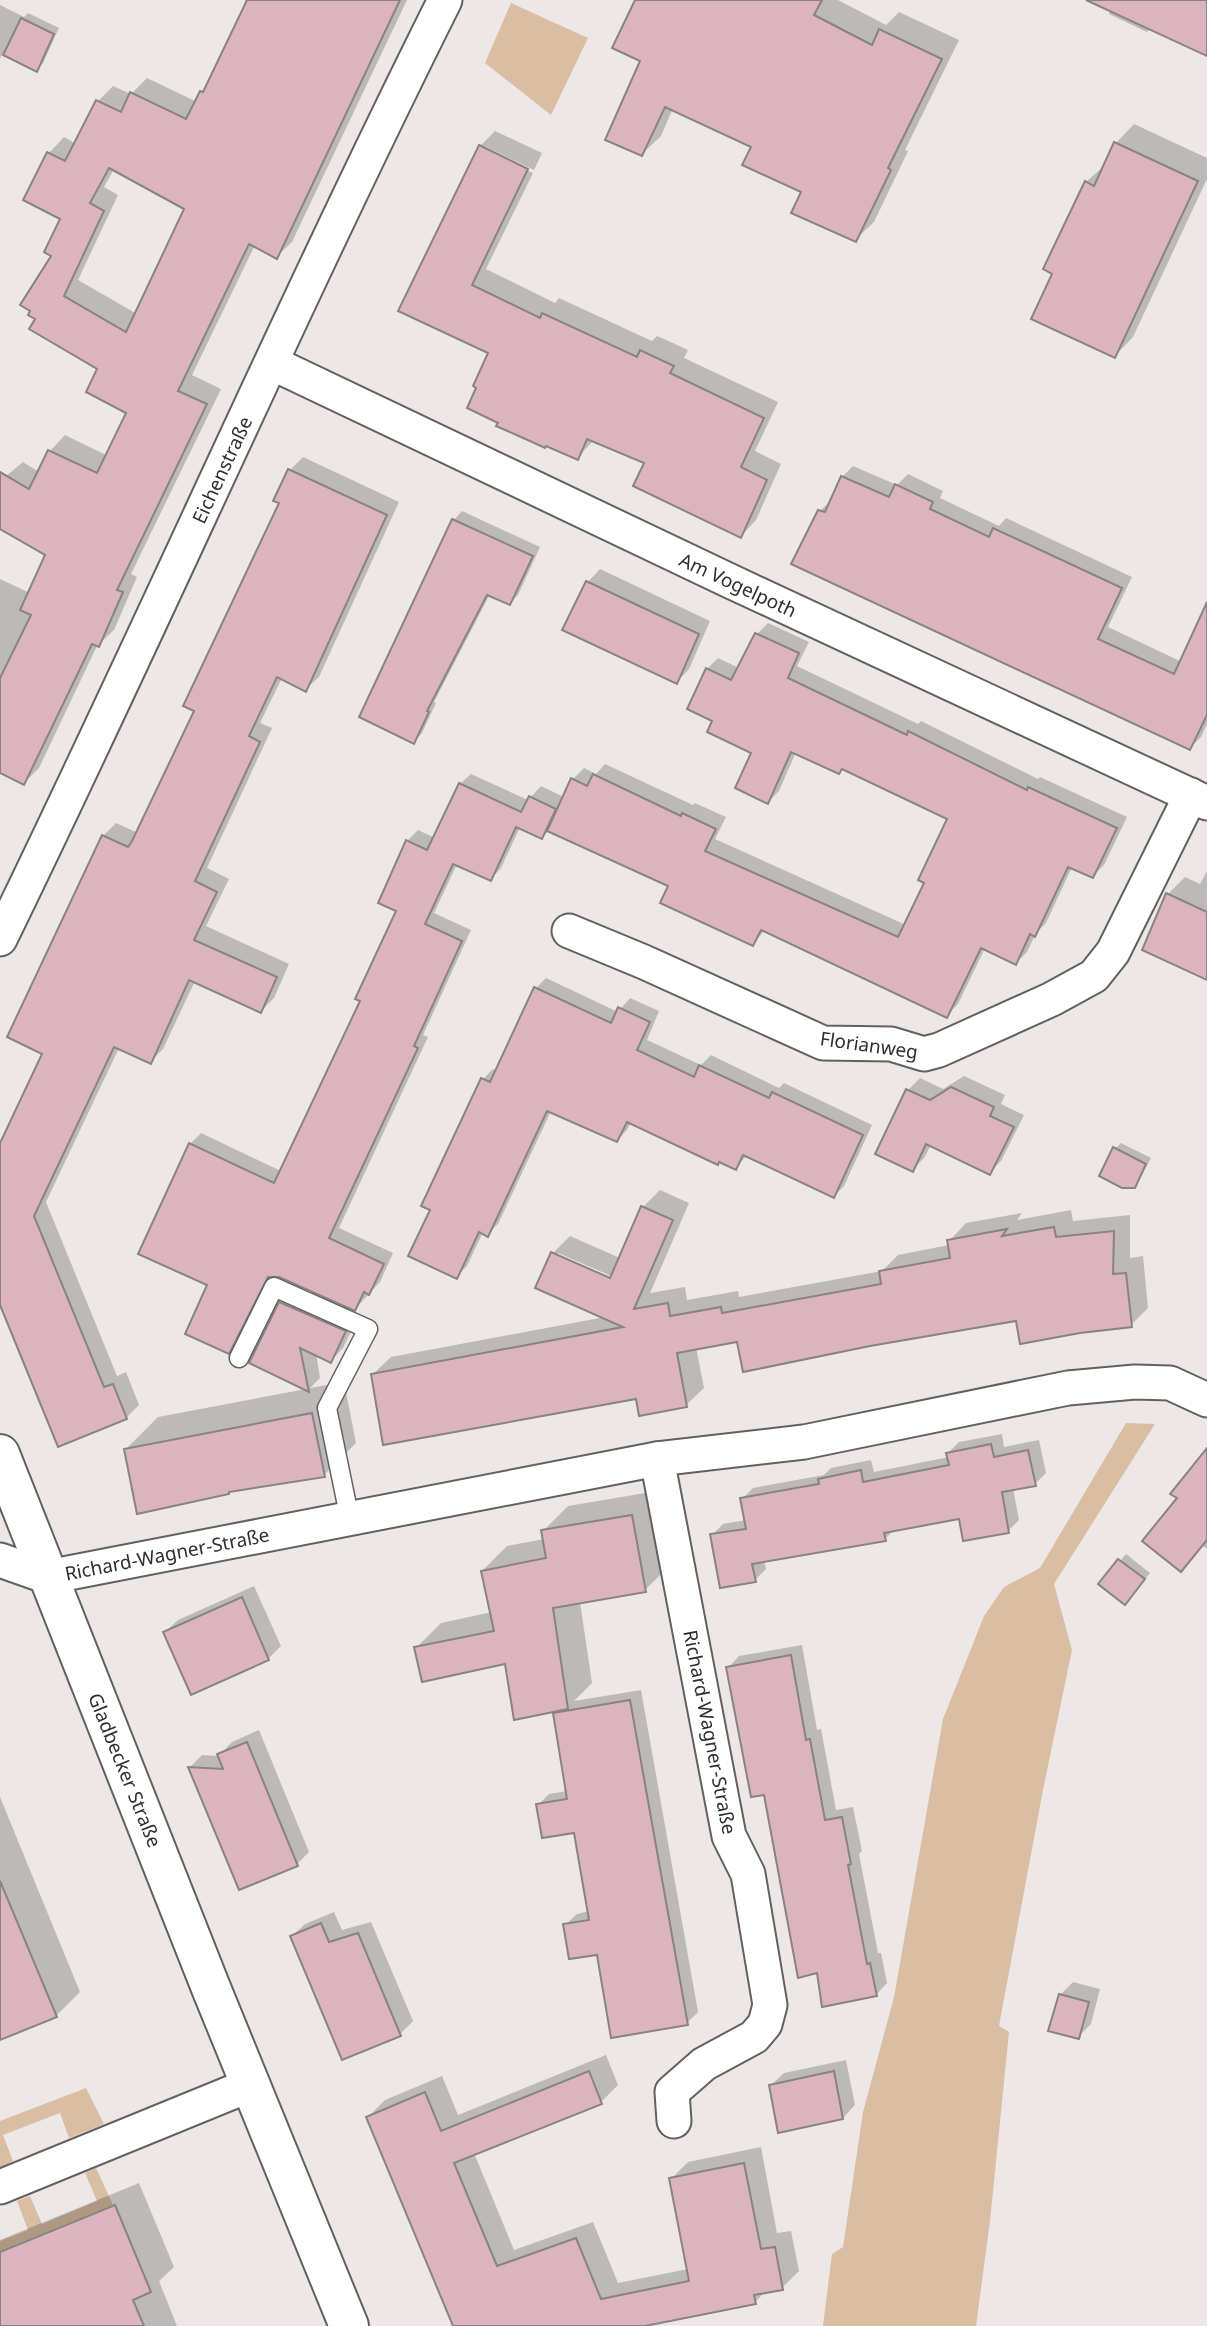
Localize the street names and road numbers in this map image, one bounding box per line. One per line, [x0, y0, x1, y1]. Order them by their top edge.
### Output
street label: Eichenstraße [186, 412, 258, 528]
street label: Am Vogelpoth [675, 546, 801, 624]
street label: Florianweg [818, 1025, 920, 1065]
street label: Richard-Wagner-Straße [63, 1521, 271, 1587]
street label: Richard-Wagner-Straße [677, 1628, 743, 1836]
street label: Gladbecker Straße [82, 1689, 168, 1851]

